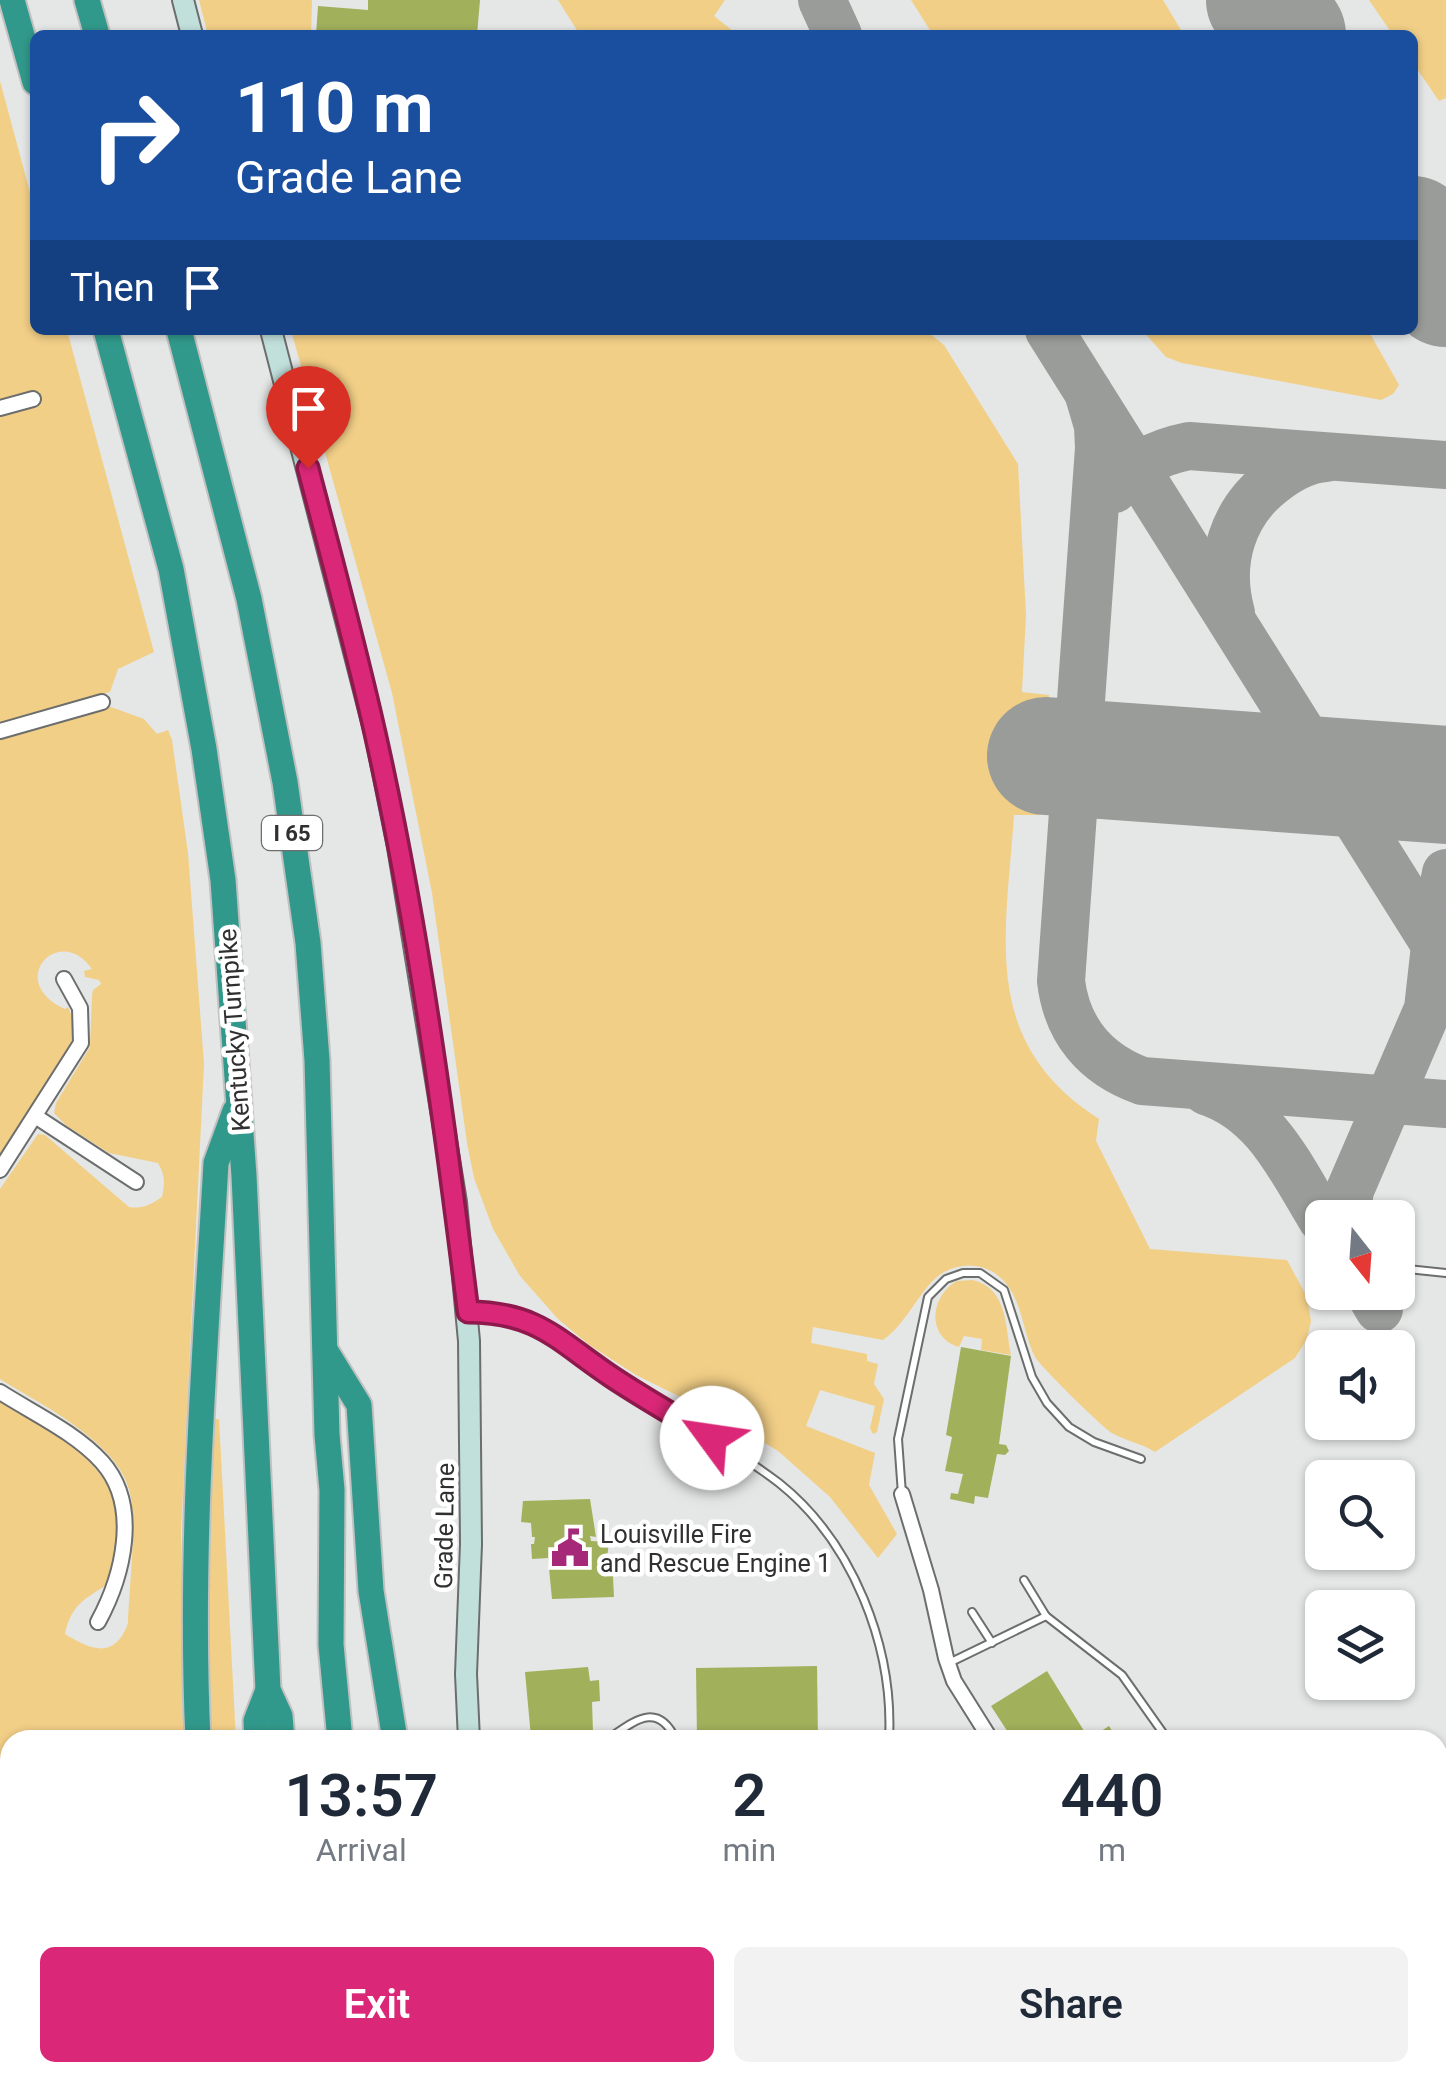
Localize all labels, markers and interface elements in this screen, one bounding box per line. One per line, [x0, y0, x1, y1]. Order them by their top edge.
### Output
text: 110 m [235, 67, 434, 149]
icon: right [70, 70, 200, 200]
text: Grade Lane [235, 151, 462, 204]
icon: arrive [175, 260, 230, 315]
text: Then [70, 266, 155, 310]
pin [266, 366, 351, 469]
icon: arrive [281, 381, 336, 436]
road number: I 65 [262, 816, 322, 850]
street label: Kentucky Turnpike [213, 928, 256, 1132]
north arrow [1305, 1200, 1415, 1310]
map controls [1305, 1200, 1415, 1700]
button: sound [1305, 1330, 1415, 1440]
position arrow [660, 1386, 764, 1490]
button: search [1305, 1460, 1415, 1570]
street label: Grade Lane [429, 1463, 460, 1589]
place label: Louisville Fire and Rescue Engine 1 [600, 1520, 831, 1578]
public building icon: Louisville Fire and Rescue Engine 1 [549, 1527, 591, 1569]
button: layers [1305, 1590, 1415, 1700]
text: 13:57 [285, 1760, 438, 1831]
text: 2 [732, 1760, 766, 1831]
text: 440 [1061, 1760, 1163, 1831]
text: Arrival [316, 1831, 407, 1869]
text: min [723, 1831, 776, 1869]
text: m [1098, 1831, 1126, 1869]
button: Exit [40, 1947, 714, 2062]
button: Share [734, 1947, 1408, 2062]

